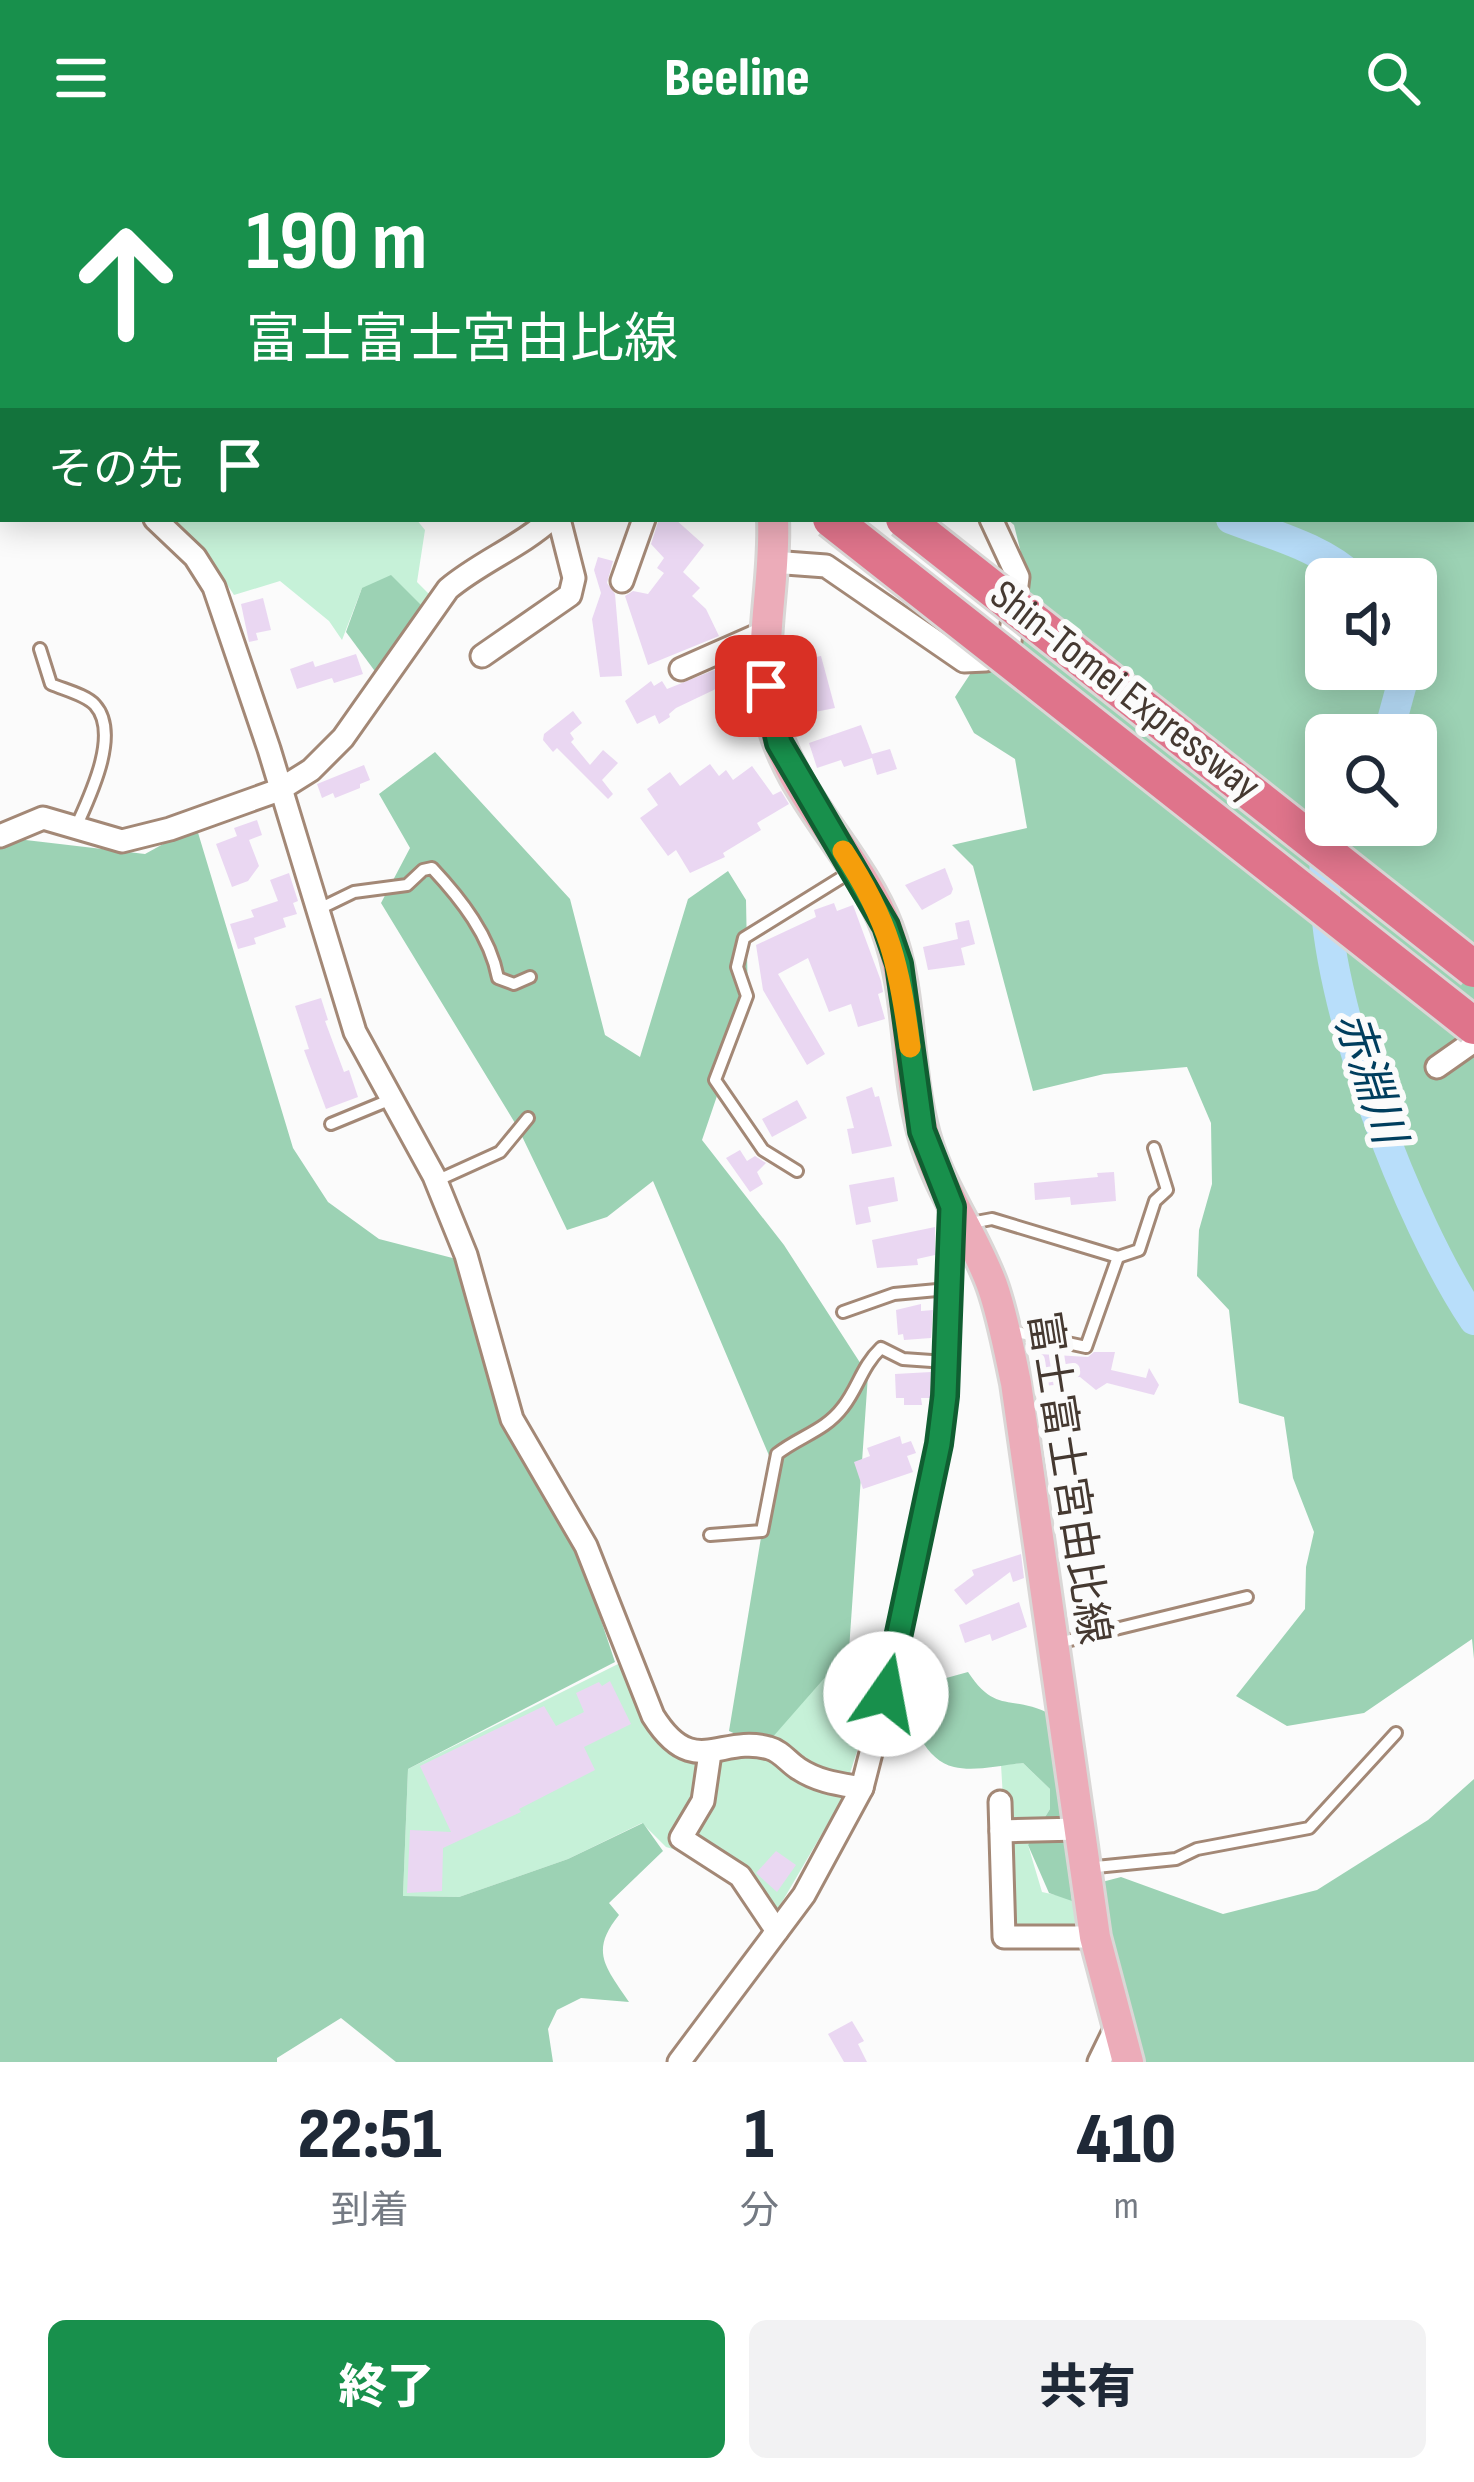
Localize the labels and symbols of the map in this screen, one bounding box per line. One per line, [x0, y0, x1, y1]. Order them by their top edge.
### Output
street label: Shin-Tomei Expressway [980, 570, 1270, 812]
pin [715, 635, 817, 737]
water label: 赤淵川 [1322, 1005, 1417, 1154]
street label: 富士富士宮由比線 [1017, 1308, 1119, 1648]
position arrow [823, 1631, 949, 1757]

